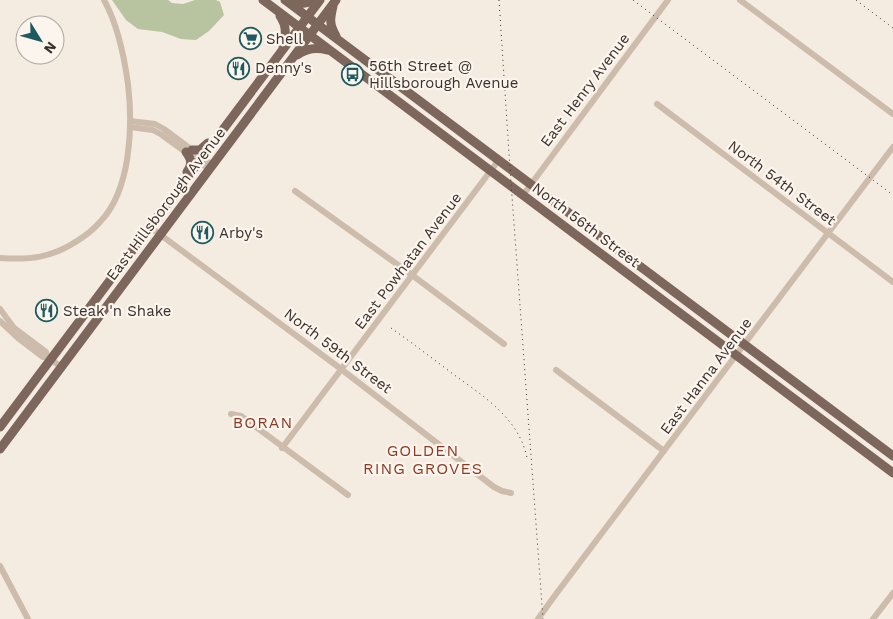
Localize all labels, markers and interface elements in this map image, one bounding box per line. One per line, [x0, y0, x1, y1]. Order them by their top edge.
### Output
north arrow [15, 15, 65, 65]
supermarket icon: Shell [238, 27, 262, 51]
place label: Shell [266, 30, 303, 48]
street label: East Henry Avenue [537, 30, 633, 150]
text: N [41, 39, 60, 57]
restaurant icon: Denny's [227, 56, 251, 80]
place label: 56th Street @ Hillsborough Avenue [369, 57, 518, 92]
place label: Denny's [255, 59, 312, 77]
bus stop icon: 56th Street @ Hillsborough Avenue [341, 63, 365, 87]
street label: East Hillsborough Avenue [103, 124, 229, 284]
street label: North 54th Street [725, 137, 840, 230]
street label: North 56th Street [529, 179, 644, 272]
street label: East Powhatan Avenue [351, 189, 465, 333]
restaurant icon: Arby's [191, 221, 215, 245]
place label: Arby's [219, 224, 263, 242]
restaurant icon: Steak 'n Shake [35, 299, 59, 323]
place label: Steak 'n Shake [63, 302, 172, 320]
street label: North 59th Street [281, 305, 396, 398]
street label: East Hanna Avenue [656, 314, 756, 438]
district label: BORAN [233, 413, 293, 432]
district label: GOLDEN RING GROVES [363, 441, 483, 478]

